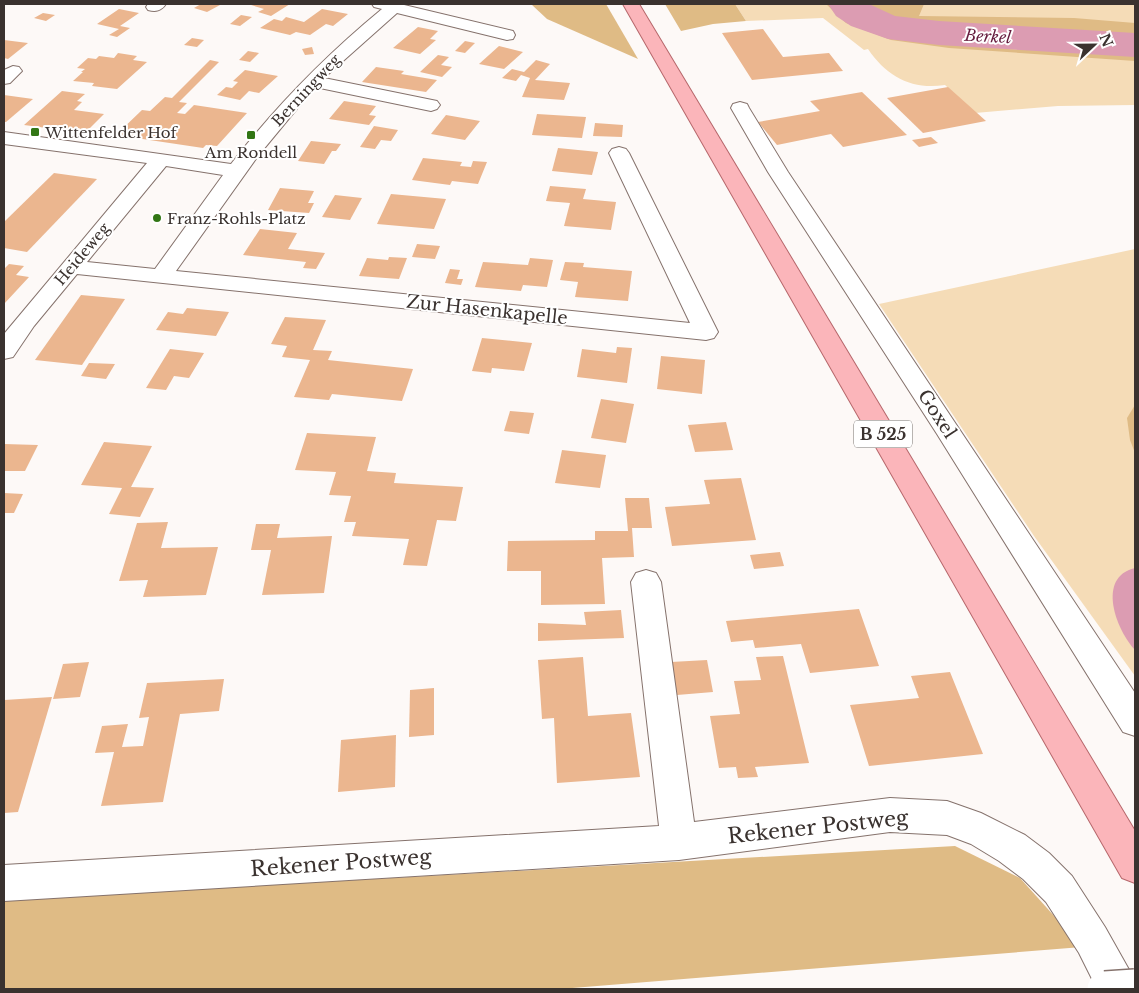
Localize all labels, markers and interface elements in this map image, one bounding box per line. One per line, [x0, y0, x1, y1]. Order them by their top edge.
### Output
north arrow [1069, 20, 1119, 70]
water label: Berkel [963, 25, 1013, 47]
text: N [1095, 31, 1117, 50]
street label: Berningweg [268, 49, 345, 130]
place label: Wittenfelder Hof [44, 123, 178, 142]
marker: Wittenfelder Hof [29, 126, 41, 138]
marker: Am Rondell [245, 129, 257, 141]
place label: Am Rondell [204, 143, 297, 162]
place label: Franz-Rohls-Platz [167, 209, 306, 228]
marker: Franz-Rohls-Platz [151, 212, 163, 224]
street label: Heideweg [50, 218, 114, 289]
street label: Zur Hasenkapelle [405, 291, 569, 329]
street label: Goxel [913, 385, 961, 443]
road number: B 525 [854, 420, 912, 448]
street label: Rekener Postweg [726, 805, 910, 849]
street label: Rekener Postweg [249, 844, 433, 882]

